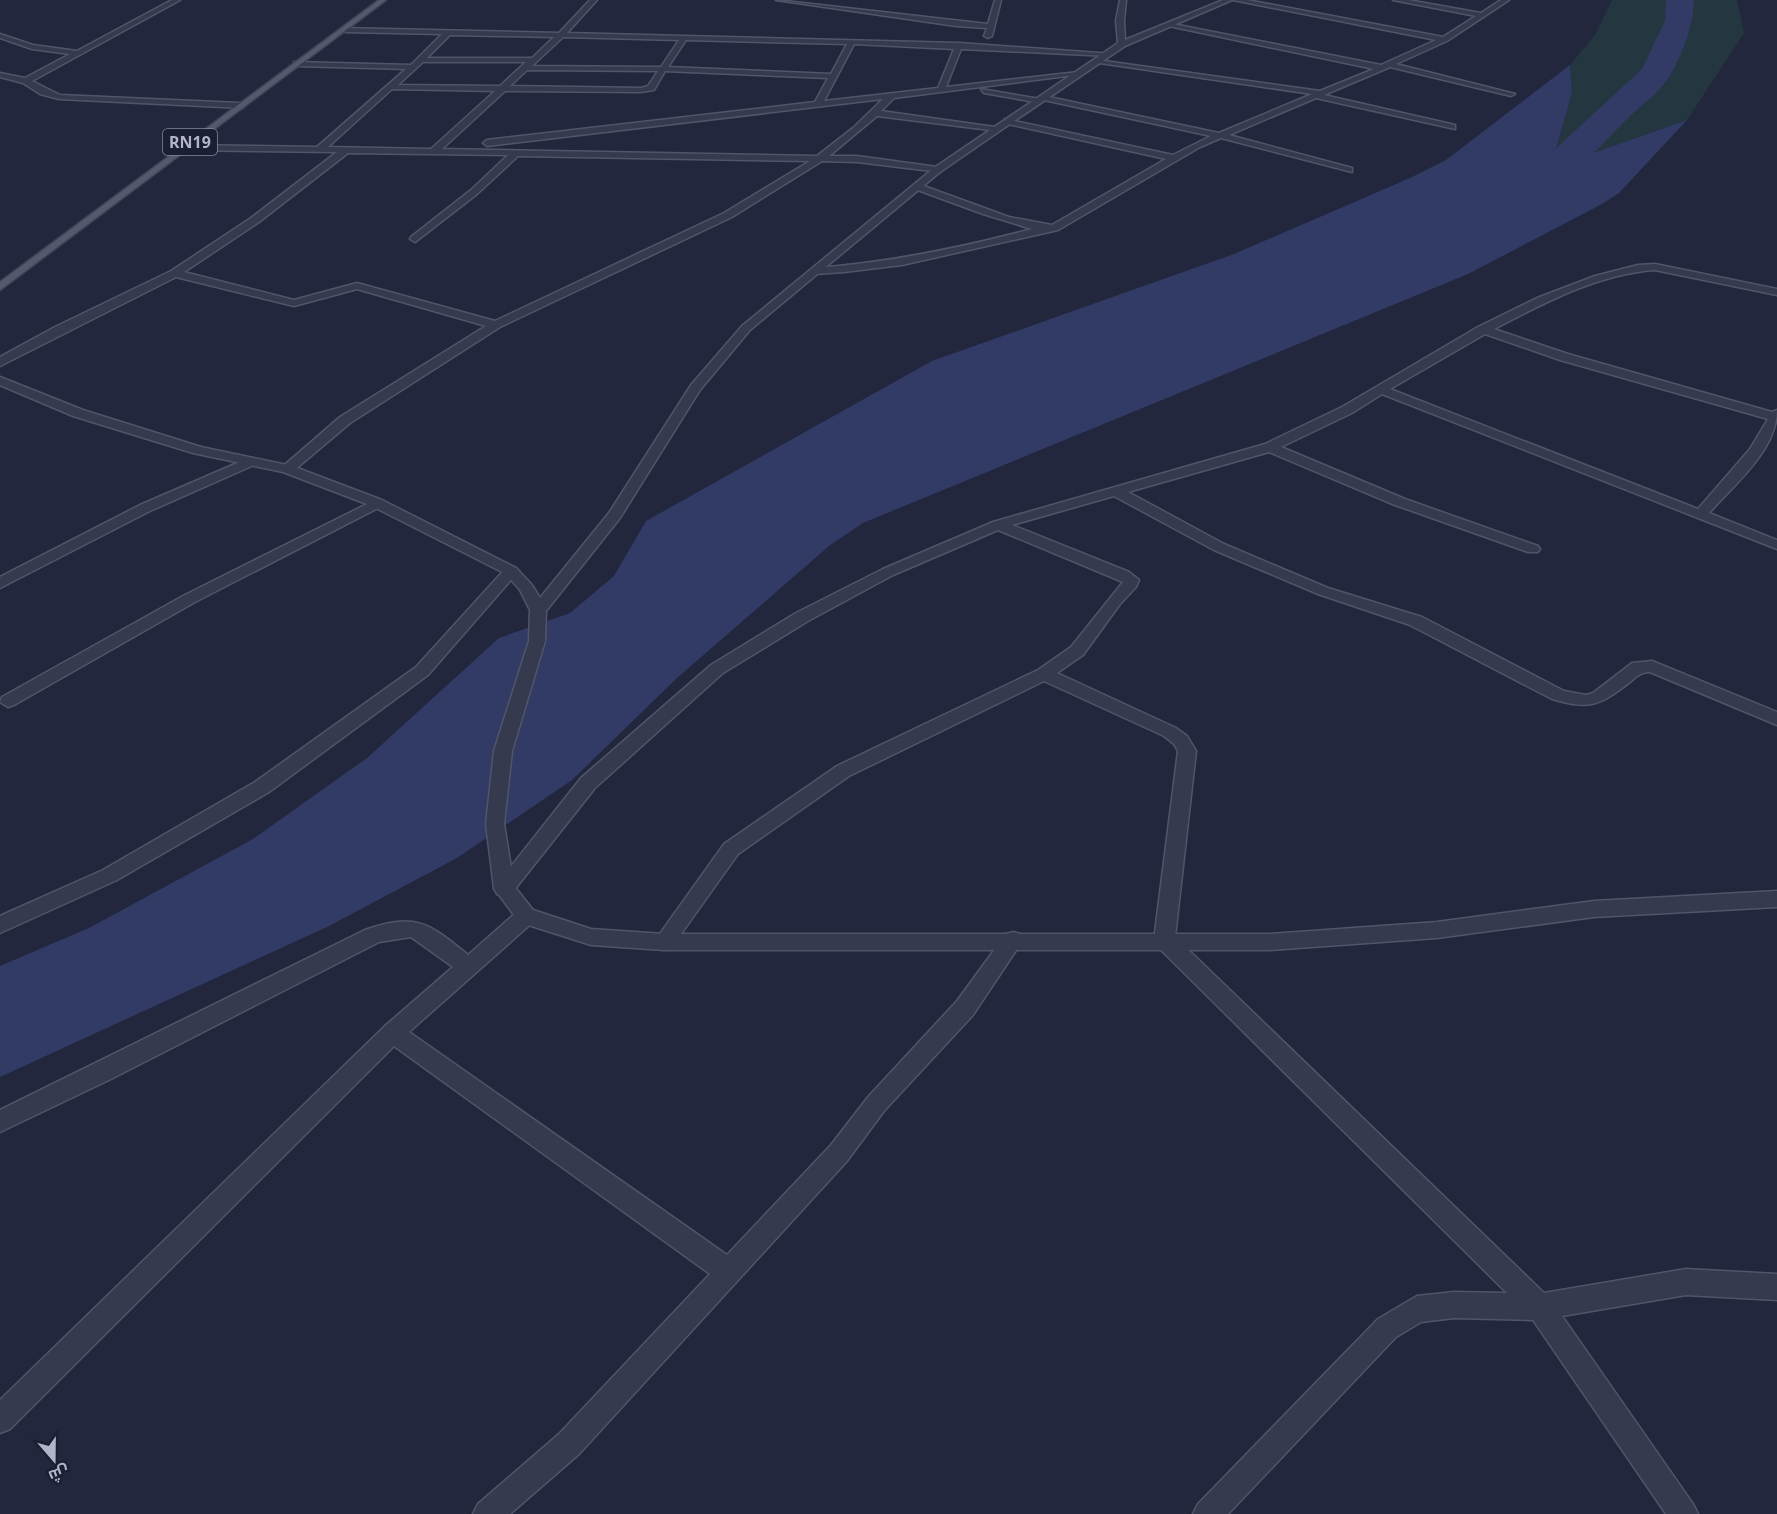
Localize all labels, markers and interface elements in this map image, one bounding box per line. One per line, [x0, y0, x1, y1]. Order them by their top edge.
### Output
road number: RN19 [163, 129, 217, 155]
north arrow [24, 1430, 84, 1490]
text: ش [46, 1460, 73, 1488]

